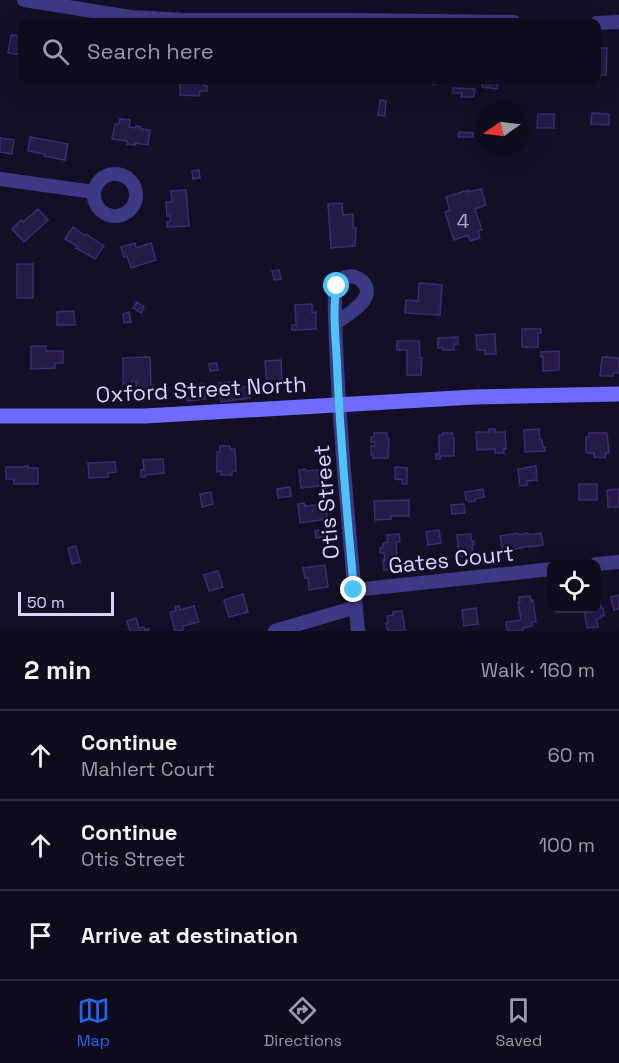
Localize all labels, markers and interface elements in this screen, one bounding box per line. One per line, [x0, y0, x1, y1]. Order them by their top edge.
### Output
search box [18, 18, 601, 84]
icon: search [39, 35, 72, 68]
text: Search here [87, 37, 214, 65]
north arrow [475, 102, 529, 156]
house number: 4 [457, 208, 469, 234]
route start [323, 272, 349, 298]
street label: Oxford Street North [95, 369, 307, 409]
street label: Otis Street [307, 444, 345, 560]
street label: Gates Court [387, 538, 515, 580]
map controls [547, 559, 601, 613]
button: locate [547, 559, 601, 613]
route end [340, 576, 366, 602]
scale bar [18, 589, 114, 616]
text: 50 m [27, 592, 65, 613]
text: 2 min [24, 653, 91, 687]
text: Walk · 160 m [481, 657, 595, 683]
text: Continue [81, 728, 177, 756]
icon: ahead [24, 739, 57, 772]
text: 60 m [548, 742, 595, 768]
text: Mahlert Court [81, 756, 215, 782]
text: Continue [81, 818, 177, 846]
icon: ahead [24, 829, 57, 862]
text: 100 m [539, 832, 595, 858]
text: Otis Street [81, 846, 185, 872]
icon: arrive [24, 919, 57, 952]
text: Arrive at destination [81, 921, 298, 949]
tab: Map [77, 994, 110, 1051]
tab: Directions [264, 994, 342, 1051]
tab: Saved [496, 994, 542, 1051]

